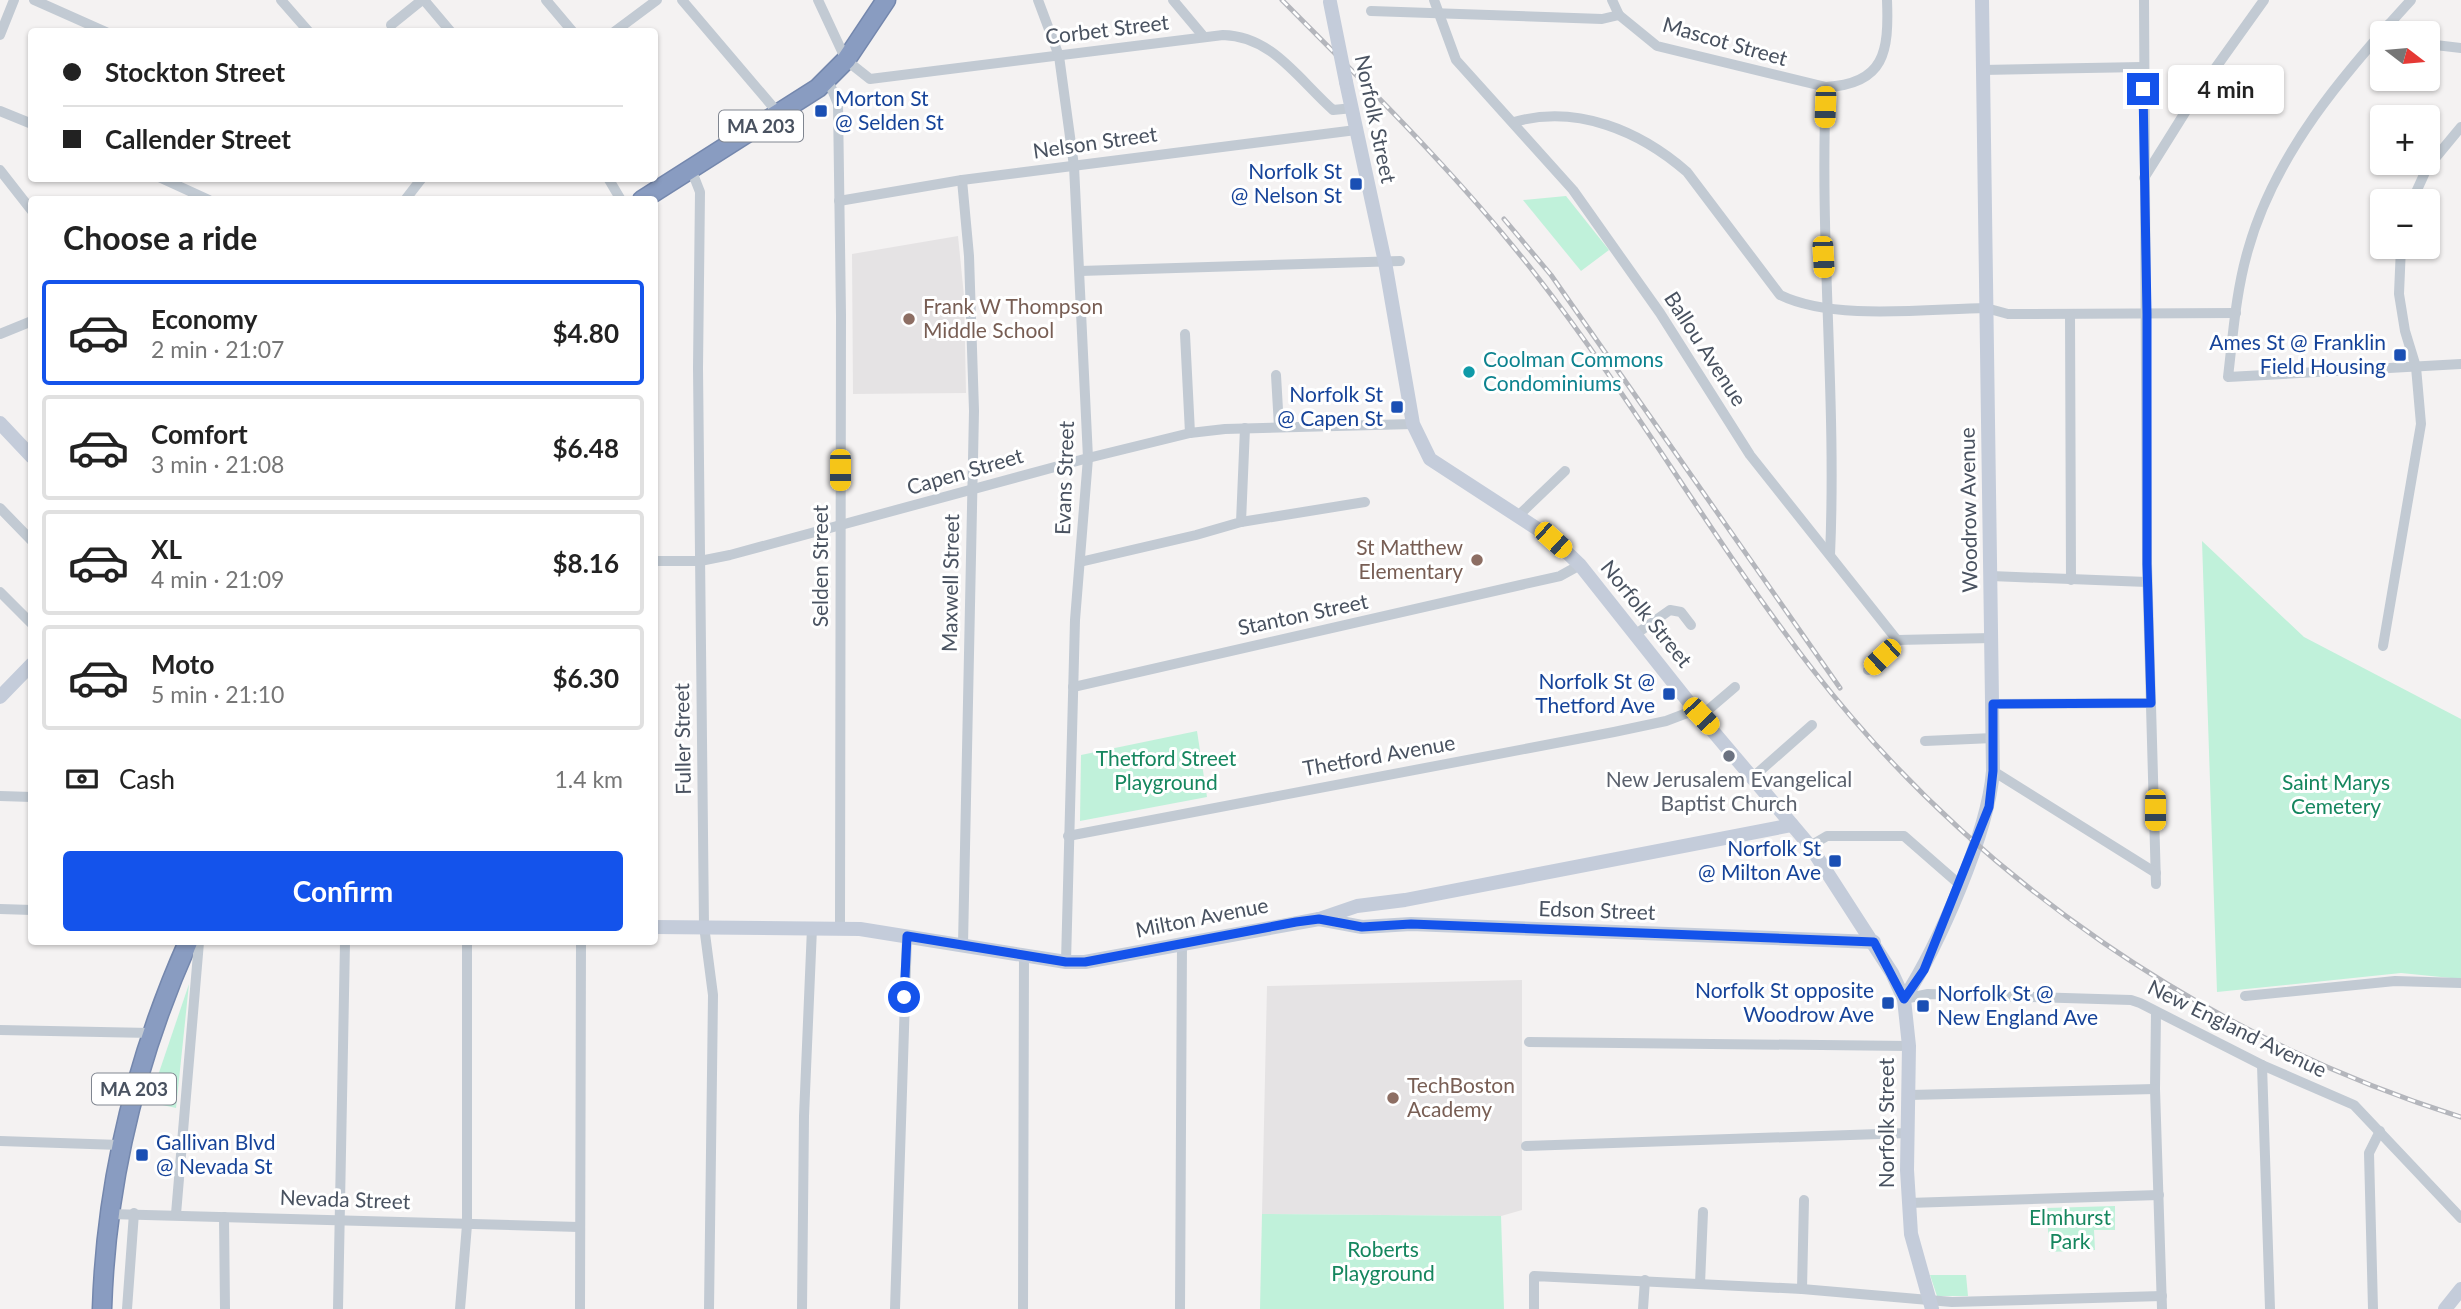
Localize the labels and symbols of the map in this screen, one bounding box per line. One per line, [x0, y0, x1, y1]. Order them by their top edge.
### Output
street label: Corbet Street [1044, 8, 1171, 48]
street label: Mascot Street [1660, 11, 1791, 70]
north arrow [2370, 21, 2440, 91]
street label: Norfolk Street [1351, 52, 1402, 186]
callout: 4 min [2168, 64, 2283, 114]
route end [2127, 73, 2159, 105]
place label: Morton St @ Selden St [835, 85, 944, 134]
car [1814, 86, 1837, 128]
marker: Morton St @ Selden St [813, 103, 829, 119]
road number: MA 203 [719, 110, 803, 142]
street label: Nelson Street [1031, 120, 1159, 163]
place label: Norfolk St @ Nelson St [1231, 158, 1342, 207]
marker: Norfolk St @ Nelson St [1348, 176, 1364, 192]
car [1812, 235, 1835, 279]
street label: Ballou Avenue [1660, 286, 1753, 410]
place label: Frank W Thompson Middle School [923, 293, 1103, 342]
marker: Frank W Thompson Middle School [901, 311, 917, 327]
place label: Ames St @ Franklin Field Housing [2209, 329, 2386, 378]
place label: Coolman Commons Condominiums [1483, 346, 1663, 395]
marker: Ames St @ Franklin Field Housing [2392, 347, 2408, 363]
marker: Coolman Commons Condominiums [1461, 364, 1477, 380]
place label: Norfolk St @ Capen St [1277, 381, 1383, 430]
marker: Norfolk St @ Capen St [1389, 399, 1405, 415]
street label: Evans Street [1049, 420, 1078, 535]
street label: Woodrow Avenue [1954, 427, 1981, 593]
street label: Capen Street [904, 442, 1026, 499]
car [830, 449, 851, 491]
street label: Selden Street [807, 504, 832, 627]
street label: Maxwell Street [936, 513, 963, 652]
car [1531, 518, 1576, 562]
place label: St Matthew Elementary [1356, 534, 1463, 583]
marker: St Matthew Elementary [1469, 552, 1485, 568]
street label: Norfolk Street [1596, 554, 1698, 672]
street label: Stanton Street [1235, 587, 1370, 640]
car [1860, 635, 1905, 679]
place label: Norfolk St @ Thetford Ave [1535, 668, 1655, 717]
street label: Fuller Street [668, 683, 695, 795]
marker: Norfolk St @ Thetford Ave [1661, 686, 1677, 702]
car [1679, 693, 1724, 739]
street label: Thetford Avenue [1301, 729, 1457, 780]
park label: Thetford Street Playground [1096, 745, 1237, 794]
marker: New Jerusalem Evangelical Baptist Church [1721, 748, 1737, 764]
place label: New Jerusalem Evangelical Baptist Church [1606, 766, 1852, 815]
park label: Saint Marys Cemetery [2282, 769, 2390, 818]
car [2145, 789, 2166, 831]
place label: Norfolk St @ Milton Ave [1698, 835, 1821, 884]
marker: Norfolk St @ Milton Ave [1827, 853, 1843, 869]
street label: Milton Avenue [1133, 891, 1270, 942]
street label: Edson Street [1538, 895, 1656, 924]
street label: New England Avenue [2144, 974, 2331, 1082]
place label: Norfolk St opposite Woodrow Ave [1695, 977, 1874, 1026]
place label: Norfolk St @ New England Ave [1937, 980, 2098, 1029]
route start [888, 981, 920, 1013]
marker: Norfolk St opposite Woodrow Ave [1880, 995, 1896, 1011]
marker: Norfolk St @ New England Ave [1915, 998, 1931, 1014]
street label: Norfolk Street [1873, 1057, 1898, 1188]
place label: TechBoston Academy [1407, 1072, 1515, 1121]
road number: MA 203 [92, 1074, 176, 1105]
marker: TechBoston Academy [1385, 1090, 1401, 1106]
place label: Gallivan Blvd @ Nevada St [156, 1129, 275, 1178]
marker: Gallivan Blvd @ Nevada St [134, 1147, 150, 1163]
street label: Nevada Street [279, 1184, 411, 1213]
park label: Elmhurst Park [2029, 1204, 2111, 1253]
park label: Roberts Playground [1331, 1236, 1435, 1285]

